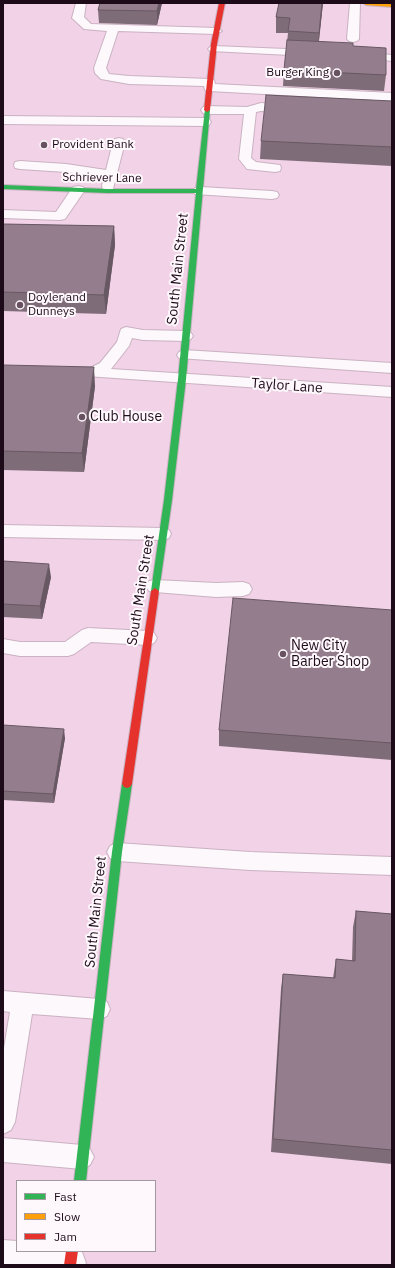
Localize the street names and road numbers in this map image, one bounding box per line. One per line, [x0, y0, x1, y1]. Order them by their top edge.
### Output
street label: Schriever Lane [62, 170, 142, 186]
street label: South Main Street [164, 212, 192, 326]
street label: Taylor Lane [251, 375, 323, 397]
street label: South Main Street [124, 533, 158, 647]
street label: South Main Street [82, 855, 110, 969]

